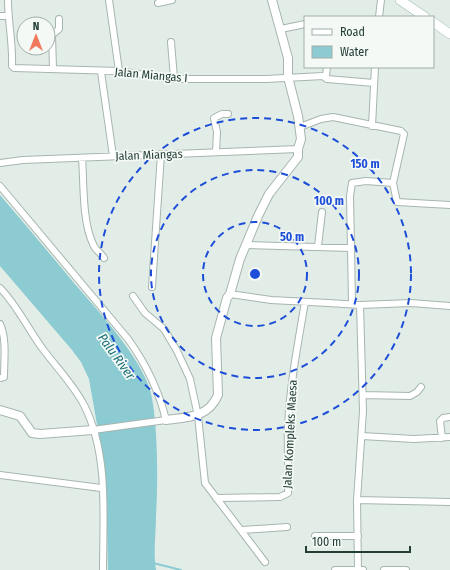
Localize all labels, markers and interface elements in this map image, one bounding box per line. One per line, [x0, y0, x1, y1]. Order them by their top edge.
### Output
north arrow [16, 16, 56, 56]
legend [304, 16, 434, 68]
text: N [33, 20, 39, 33]
text: Road [340, 25, 365, 39]
text: Water [340, 45, 369, 59]
street label: Jalan Miangas I [114, 65, 188, 85]
street label: Jalan Miangas [115, 147, 183, 163]
text: 150 m [350, 157, 380, 171]
text: 100 m [314, 194, 344, 208]
text: 50 m [280, 230, 304, 244]
centre of rings [248, 267, 262, 281]
water label: Palu River [95, 331, 138, 382]
street label: Jalan Kompleks Maesa [280, 379, 300, 489]
scale bar [306, 528, 410, 554]
text: 100 m [312, 535, 341, 549]

